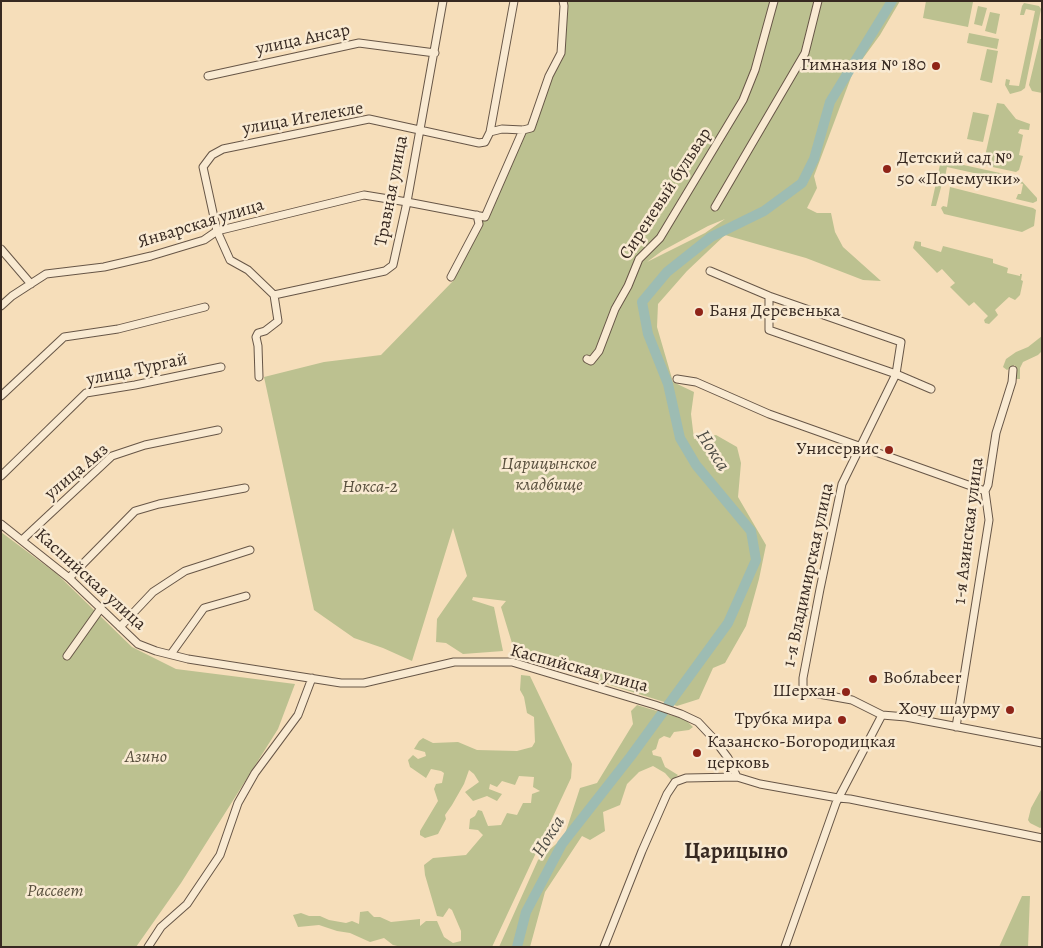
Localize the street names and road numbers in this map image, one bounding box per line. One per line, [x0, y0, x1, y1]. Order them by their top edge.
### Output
street label: улица Ансар [254, 20, 352, 60]
street label: улица Игелекле [241, 98, 365, 140]
street label: Сиреневый бульвар [615, 124, 717, 264]
street label: Травная улица [371, 134, 413, 248]
street label: Январская улица [135, 195, 267, 253]
street label: улица Тургай [85, 349, 189, 391]
street label: улица Аяз [41, 439, 113, 505]
street label: 1-я Азинская улица [949, 457, 989, 605]
street label: 1-я Владимирская улица [779, 481, 839, 669]
street label: Каспийская улица [30, 524, 150, 636]
street label: Каспийская улица [508, 640, 650, 698]

